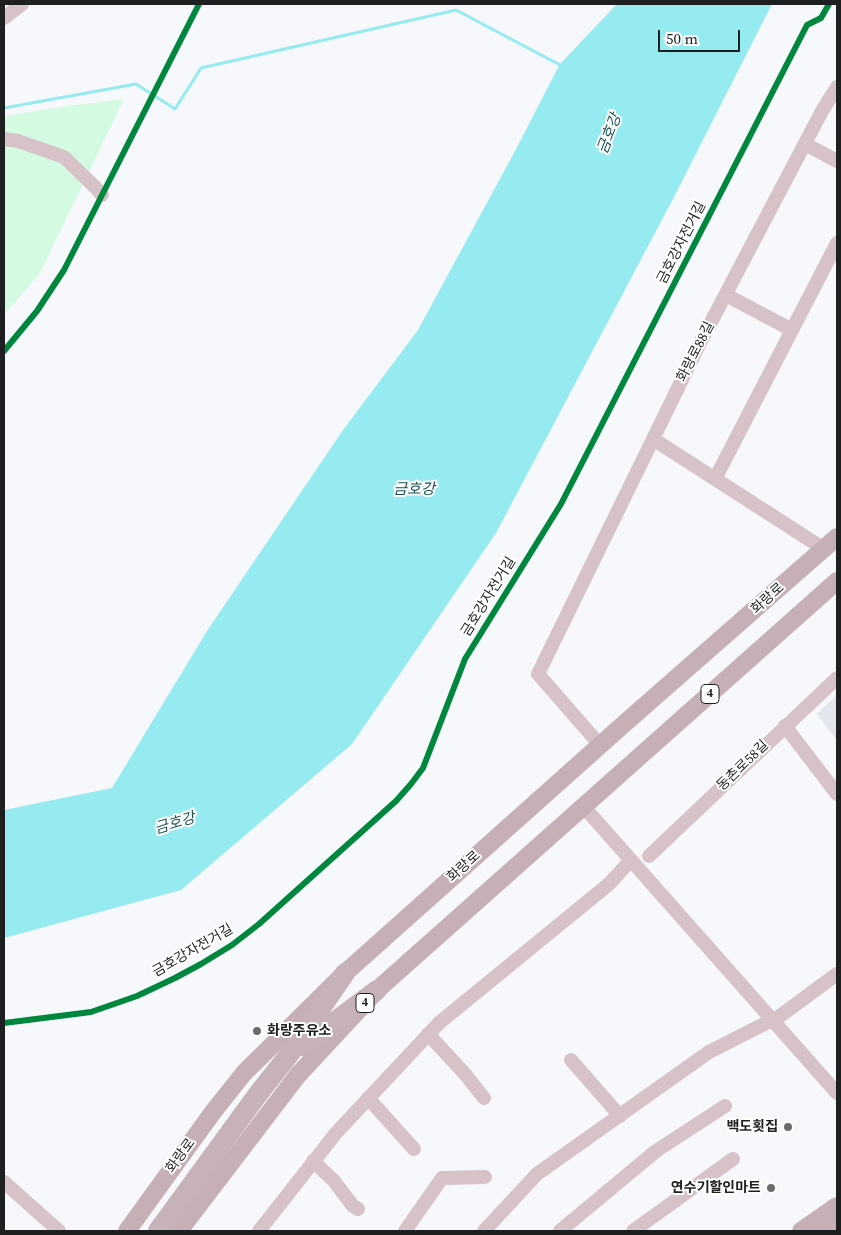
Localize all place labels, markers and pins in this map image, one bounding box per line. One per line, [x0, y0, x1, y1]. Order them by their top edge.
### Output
place label: 화랑주유소 [267, 1023, 331, 1039]
marker: 화랑주유소 [251, 1025, 263, 1037]
place label: 백도횟집 [726, 1119, 778, 1135]
marker: 백도횟집 [782, 1121, 794, 1133]
place label: 연수기할인마트 [671, 1180, 761, 1196]
marker: 연수기할인마트 [765, 1182, 777, 1194]

